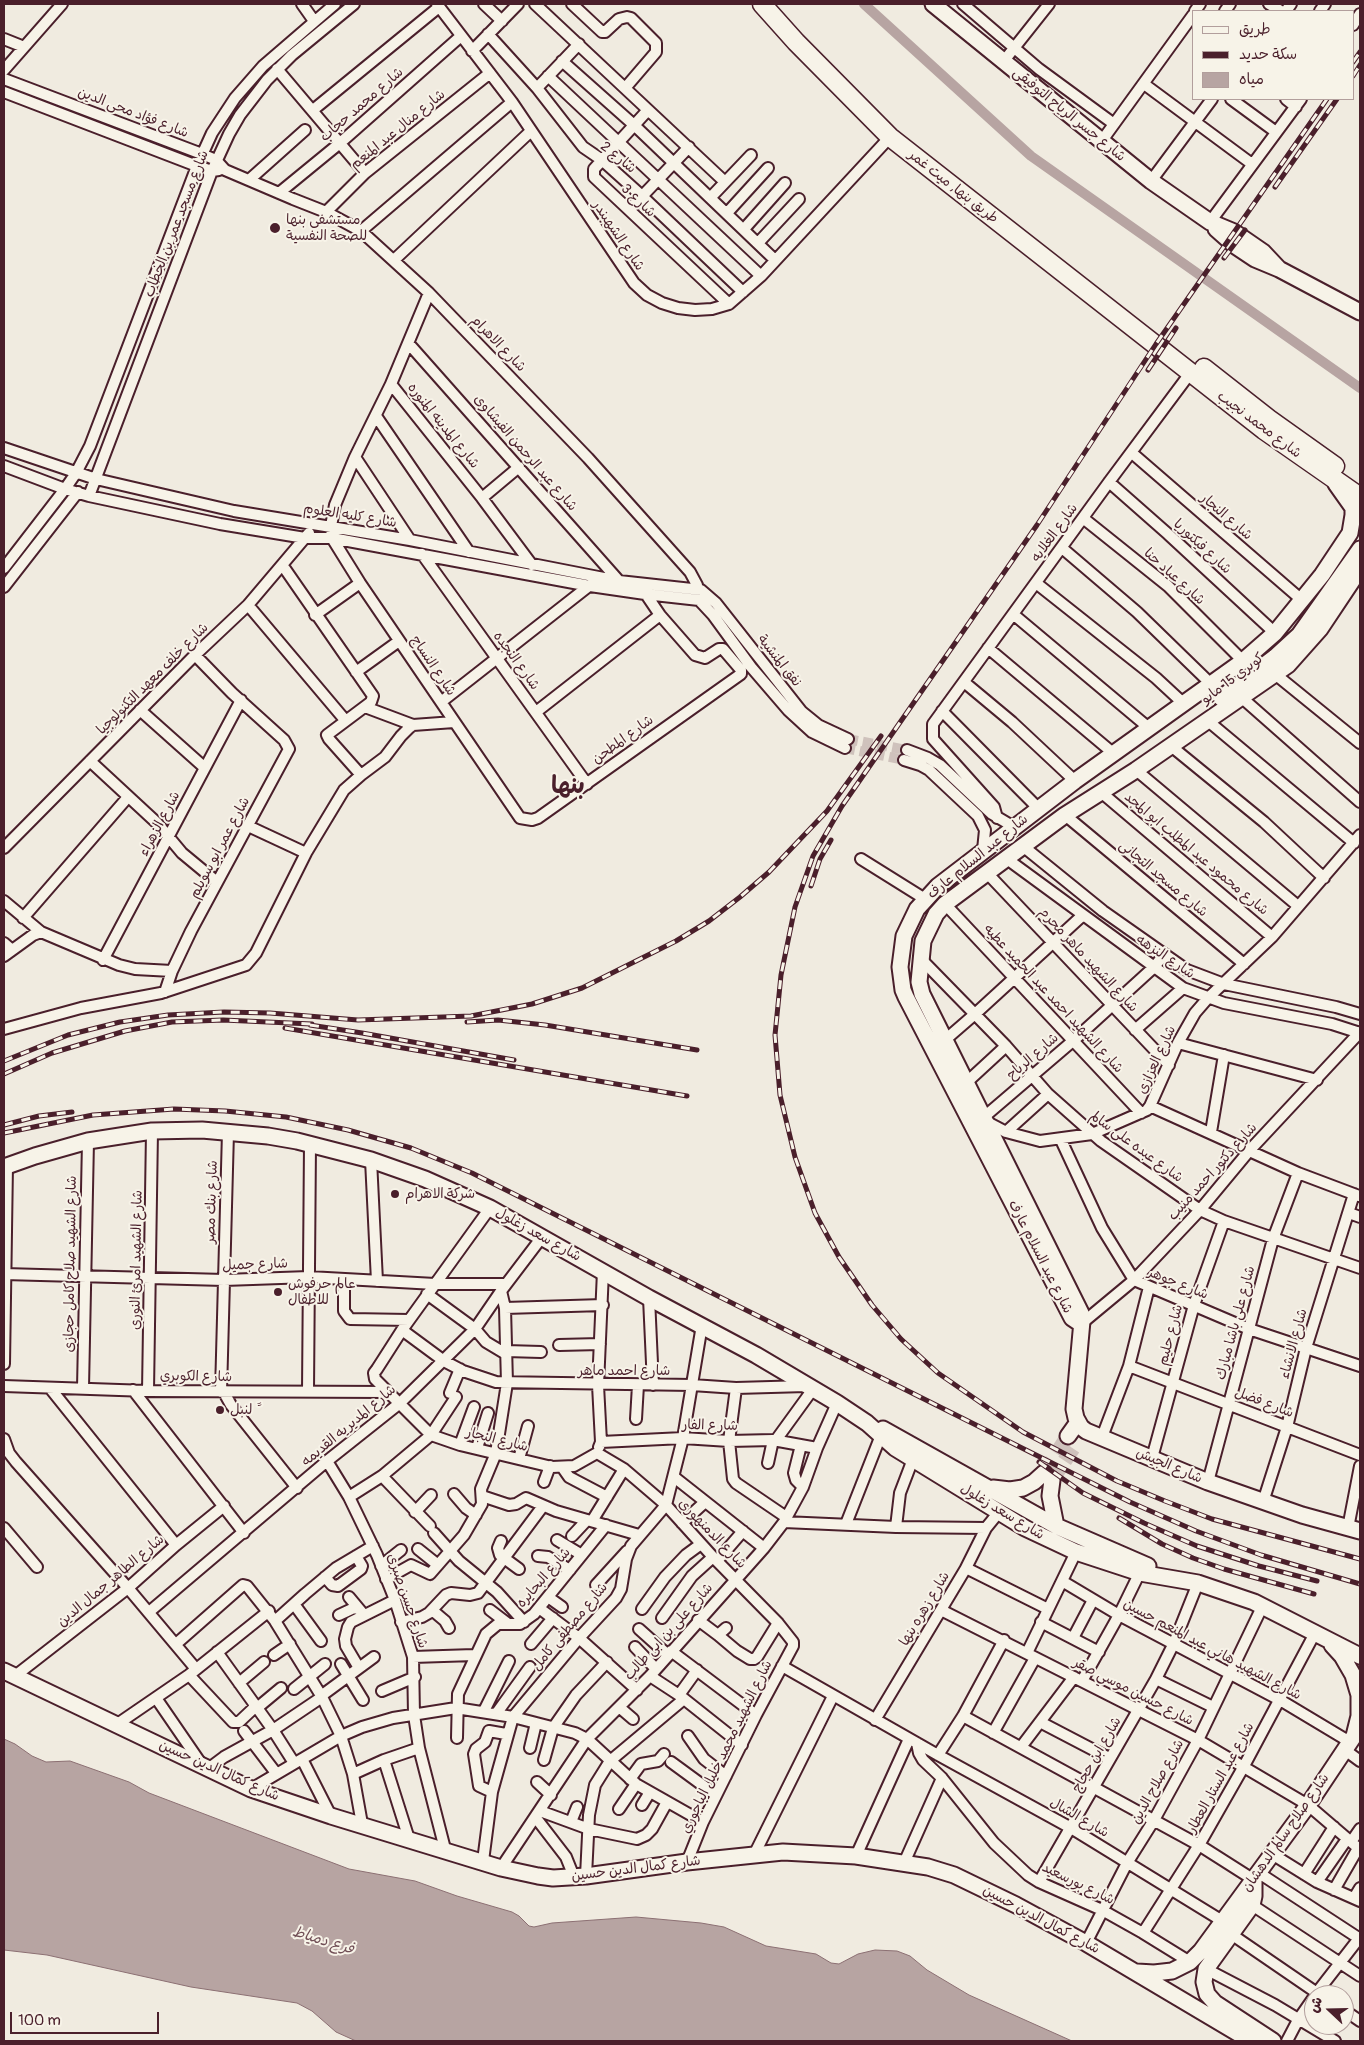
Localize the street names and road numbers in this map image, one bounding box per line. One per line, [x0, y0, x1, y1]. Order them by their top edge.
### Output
street label: شارع محمد حجاب [317, 64, 407, 146]
street label: شارع جسر الرياح التوفيقى [1009, 64, 1129, 166]
street label: شارع فؤاد محى الدين [75, 84, 191, 142]
street label: شارع منال عبد المنعم [347, 87, 449, 173]
street label: شارع 2 [597, 139, 639, 177]
street label: طريق بنها, ميت غمر [905, 147, 1001, 227]
street label: شارع مسجد عمر بن الخطاب [141, 148, 213, 300]
street label: شارع 3 [617, 181, 659, 221]
street label: شارع الشهبندر [588, 198, 648, 274]
street label: شارع الاهرام [467, 312, 529, 376]
street label: شارع المدينه المنوره [403, 380, 483, 472]
street label: شارع محمد نجيب [1214, 388, 1304, 462]
street label: شارع عبد الرحمن الفيشاوى [470, 391, 580, 515]
street label: شارع النجار [1197, 490, 1255, 544]
street label: شارع كليه العلوم [302, 500, 398, 532]
street label: شارع الغلايه [1028, 500, 1082, 566]
street label: شارع فيكتوريا [1170, 516, 1234, 578]
street label: شارع عياد حنا [1140, 545, 1208, 609]
street label: شارع خلف معهد التكنولوجيا [94, 620, 212, 738]
street label: شارع النجده [489, 628, 543, 694]
street label: نفق المنشية [753, 632, 805, 690]
street label: شارع النساج [407, 633, 459, 699]
street label: كوبري 15 مايو [1198, 650, 1268, 708]
street label: شارع المطحن [589, 712, 657, 768]
street label: شارع الزهراء [136, 789, 184, 859]
street label: شارع محمود عبد المطلب ابو المجد [1121, 789, 1271, 919]
street label: شارع عمر ابو سويلم [186, 794, 254, 902]
street label: شارع عبد السلام عارف [924, 811, 1032, 903]
street label: شارع مسجد التجانى [1115, 837, 1211, 921]
street label: شارع الشهيد ماهر محرم [1035, 904, 1141, 1016]
street label: شارع الشهيد احمد عبد الحميد عطيه [980, 921, 1126, 1077]
street label: شارع النزهه [1132, 931, 1198, 983]
street label: شارع العزازى [1134, 1023, 1180, 1097]
street label: شارع الرياح [1004, 1030, 1062, 1084]
street label: شارع عبده على سالم [1086, 1108, 1186, 1186]
street label: شارع دكتور احمد منيب [1165, 1120, 1261, 1224]
street label: شارع بنك مصر [202, 1160, 222, 1244]
street label: شارع الشهيد صلاح كامل حجازى [61, 1175, 81, 1353]
street label: شارع الشهيد امرئ النورى [127, 1190, 147, 1330]
street label: شارع عبد السلام عارف [1004, 1198, 1076, 1316]
street label: شارع سعد زغلول [492, 1205, 584, 1265]
street label: شارع جميل [222, 1255, 288, 1275]
street label: شارع جوهر [1145, 1264, 1211, 1304]
street label: شارع على باشا مبارك [1213, 1264, 1259, 1382]
street label: شارع حليم [1155, 1303, 1187, 1367]
street label: شارع الانشاء [1277, 1307, 1311, 1381]
street label: شارع احمد ماهر [578, 1363, 670, 1379]
street label: شارع الكوبري [160, 1368, 232, 1386]
street label: شارع المديريه القديمه [298, 1381, 400, 1471]
street label: شارع فضل [1232, 1384, 1296, 1422]
street label: شارع الفار [682, 1417, 738, 1435]
street label: شارع النجار [464, 1424, 530, 1456]
street label: شارع الجيش [1133, 1445, 1205, 1487]
street label: شارع سعد زغلول [957, 1480, 1047, 1544]
street label: شارع الدمنهورى [674, 1496, 750, 1572]
street label: شارع الطاهر جمال الدين [54, 1531, 168, 1631]
street label: شارع البحايره [513, 1545, 575, 1611]
street label: شارع حسن صبرى [383, 1551, 431, 1651]
street label: شارع زهره بنها [896, 1569, 954, 1649]
street label: شارع مصطفى كامل [528, 1580, 612, 1674]
street label: شارع على بن ابى طالب [621, 1580, 717, 1684]
street label: شارع الشهيد هاني عبد المنعم حسين [1120, 1596, 1304, 1704]
street label: شارع حسين موسي صقر [1070, 1654, 1196, 1730]
street label: شارع الشهيد محمد خليل الباجوري [678, 1658, 776, 1836]
street label: شارع ابن حجاج [1069, 1714, 1125, 1796]
street label: شارع عبد الستار العطار [1184, 1720, 1258, 1836]
street label: شارع كمال الدين حسين [156, 1737, 282, 1805]
street label: شارع صلاح الدين [1128, 1737, 1188, 1827]
street label: شارع صلاح سالم الدهشان [1239, 1771, 1333, 1895]
street label: شارع الشال [1046, 1794, 1112, 1842]
street label: شارع كمال الدين حسين [570, 1853, 702, 1885]
street label: شارع بورسعيد [1039, 1859, 1117, 1909]
street label: شارع كمال الدين حسين [980, 1882, 1102, 1958]

